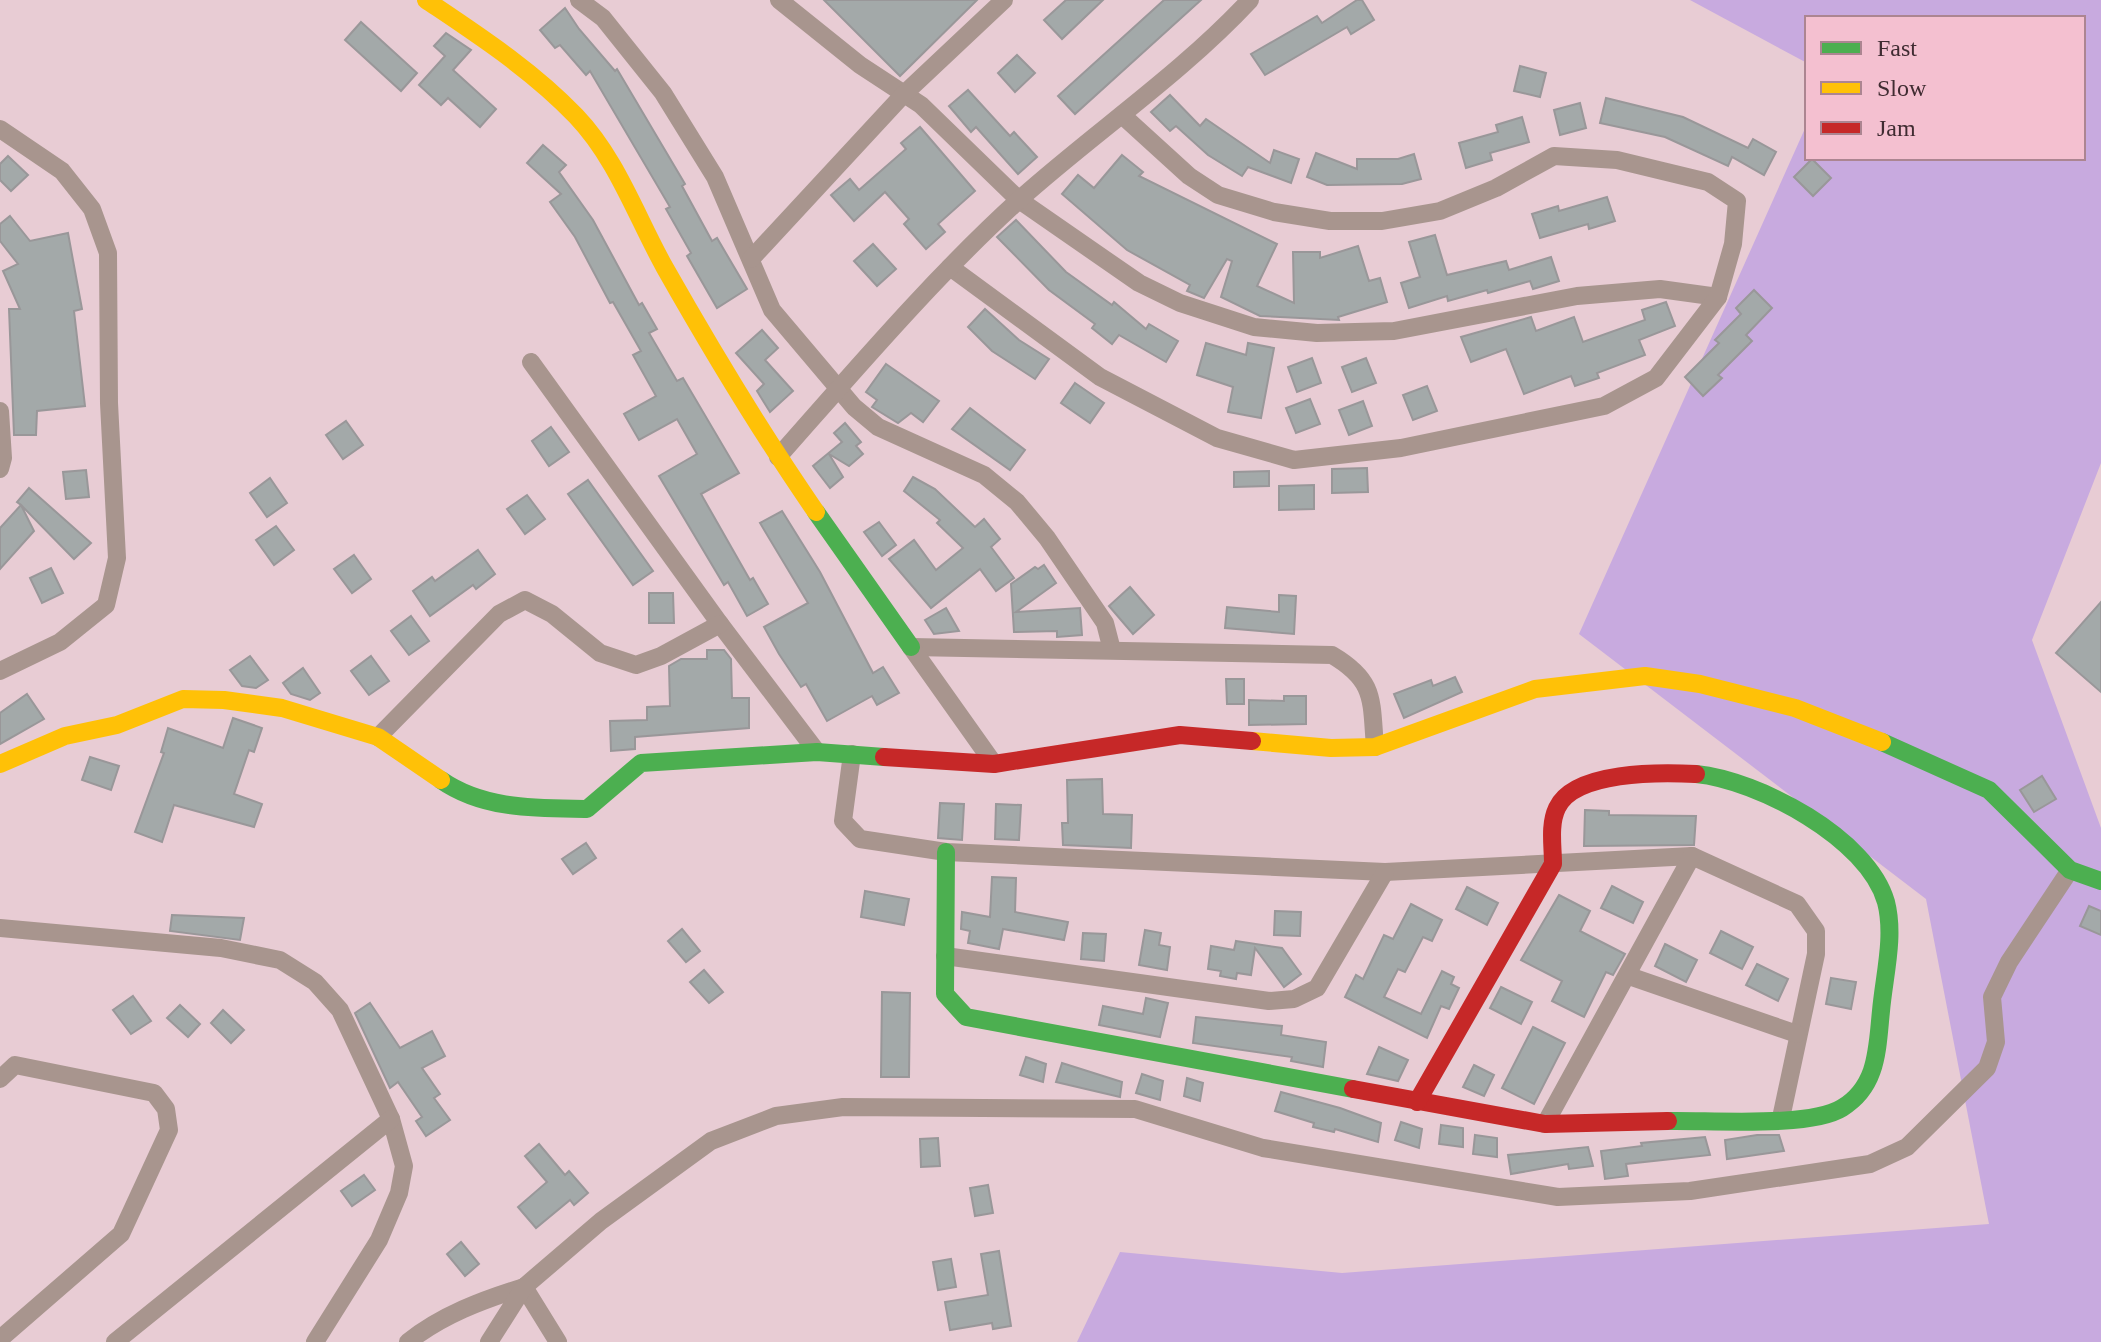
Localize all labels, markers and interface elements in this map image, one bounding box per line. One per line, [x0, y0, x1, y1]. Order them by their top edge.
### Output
legend [1805, 16, 2085, 160]
text: Fast [1877, 35, 1917, 61]
text: Slow [1877, 75, 1927, 101]
text: Jam [1877, 115, 1916, 141]

